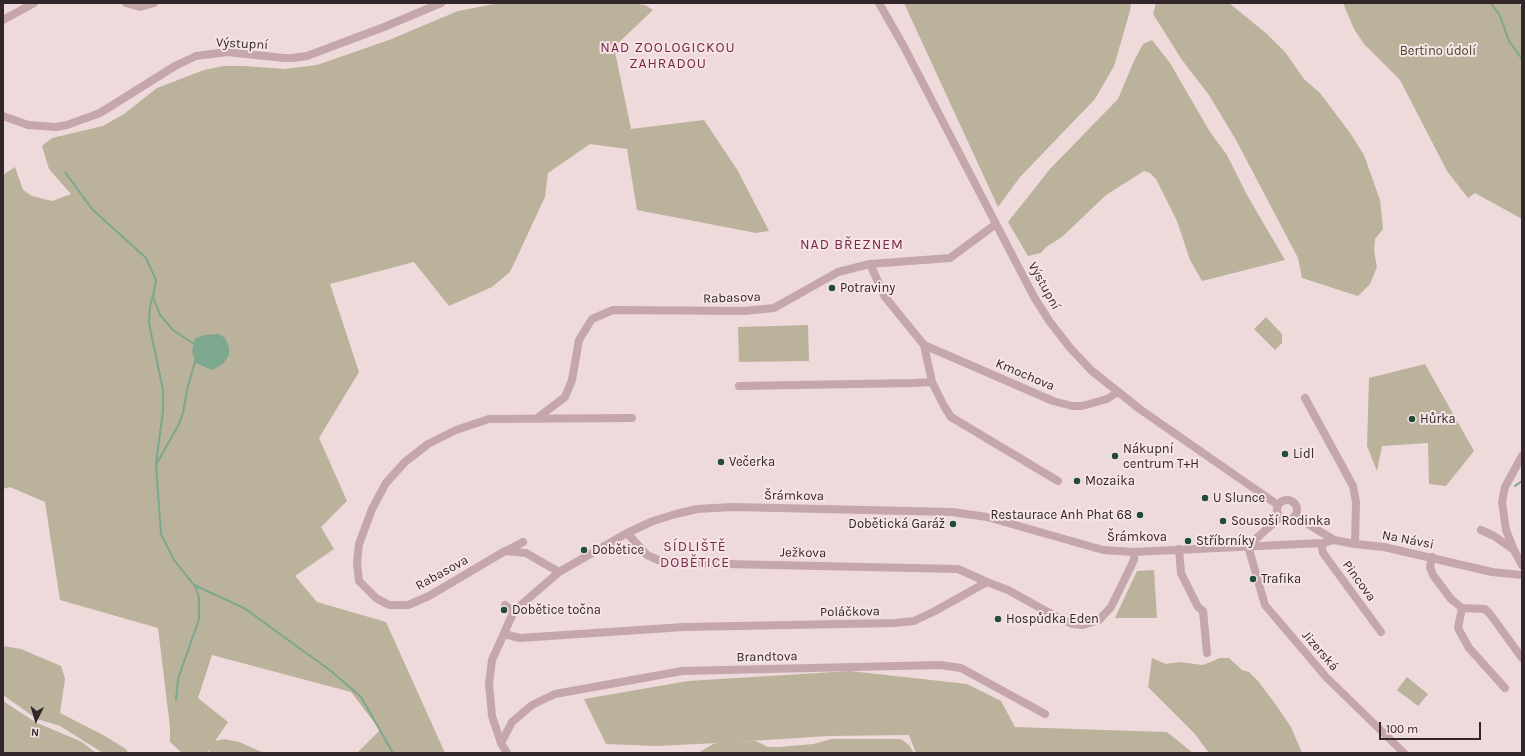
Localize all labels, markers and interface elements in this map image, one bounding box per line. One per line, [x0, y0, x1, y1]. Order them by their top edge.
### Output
street label: Výstupní [215, 35, 269, 53]
district label: NAD ZOOLOGICKOU ZAHRADOU [600, 40, 736, 72]
park label: Bertino údolí [1400, 43, 1476, 59]
district label: NAD BŘEZNEM [800, 237, 904, 253]
street label: Výstupní [1025, 259, 1063, 313]
place label: Potraviny [840, 280, 895, 296]
marker: Potraviny [827, 283, 837, 293]
street label: Rabasova [703, 289, 761, 307]
street label: Kmochova [993, 356, 1057, 394]
place label: Hůrka [1420, 411, 1456, 427]
marker: Hůrka [1407, 414, 1417, 424]
place label: Nákupní centrum T+H [1123, 441, 1199, 472]
place label: Lidl [1293, 446, 1314, 462]
marker: Lidl [1280, 449, 1290, 459]
marker: Nákupní centrum T+H [1110, 451, 1120, 461]
place label: Večerka [729, 454, 775, 470]
marker: Večerka [716, 457, 726, 467]
place label: Mozaika [1085, 473, 1135, 489]
marker: Mozaika [1072, 476, 1082, 486]
street label: Šrámkova [764, 488, 824, 504]
place label: U Slunce [1213, 490, 1265, 506]
marker: U Slunce [1200, 493, 1210, 503]
place label: Restaurace Anh Phat 68 [990, 507, 1132, 523]
marker: Restaurace Anh Phat 68 [1135, 510, 1145, 520]
place label: Sousoší Rodinka [1231, 513, 1331, 529]
place label: Dobětická Garáž [848, 516, 945, 532]
marker: Sousoší Rodinka [1218, 516, 1228, 526]
marker: Dobětická Garáž [948, 519, 958, 529]
street label: Na Návsi [1381, 527, 1435, 553]
street label: Šrámkova [1107, 529, 1167, 545]
place label: Stříbrníky [1196, 533, 1255, 549]
marker: Stříbrníky [1183, 536, 1193, 546]
district label: SÍDLIŠTĚ DOBĚTICE [660, 539, 730, 572]
place label: Dobětice [592, 542, 644, 558]
marker: Dobětice [579, 545, 589, 555]
street label: Ježkova [780, 545, 826, 561]
street label: Rabasova [413, 552, 471, 594]
street label: Pincova [1339, 558, 1379, 604]
place label: Trafika [1261, 571, 1301, 587]
marker: Trafika [1248, 574, 1258, 584]
place label: Dobětice točna [512, 602, 601, 618]
street label: Poláčkova [820, 604, 880, 620]
marker: Dobětice točna [499, 605, 509, 615]
place label: Hospůdka Eden [1006, 611, 1099, 627]
marker: Hospůdka Eden [993, 614, 1003, 624]
street label: Jizerská [1298, 628, 1342, 674]
street label: Brandtova [736, 649, 798, 665]
north arrow [16, 700, 56, 740]
scale bar [1381, 714, 1483, 740]
text: 100 m [1386, 722, 1418, 736]
text: N [30, 726, 39, 739]

